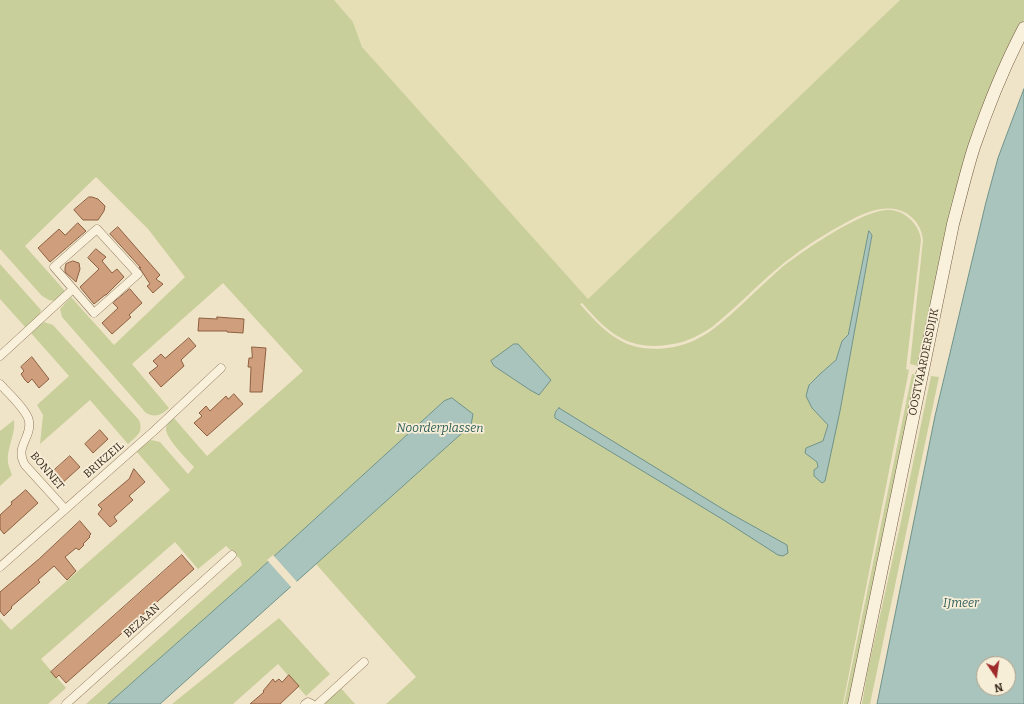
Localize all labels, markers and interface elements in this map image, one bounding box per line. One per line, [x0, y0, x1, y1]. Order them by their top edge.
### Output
street label: OOSTVAARDERSDIJK [906, 307, 942, 417]
water label: Noorderplassen [396, 422, 484, 436]
street label: BRIKZEIL [81, 439, 127, 481]
street label: BONNET [27, 449, 67, 493]
water label: IJmeer [943, 597, 979, 611]
street label: BEZAAN [121, 601, 163, 641]
north arrow [976, 656, 1016, 696]
text: N [993, 680, 1004, 694]

